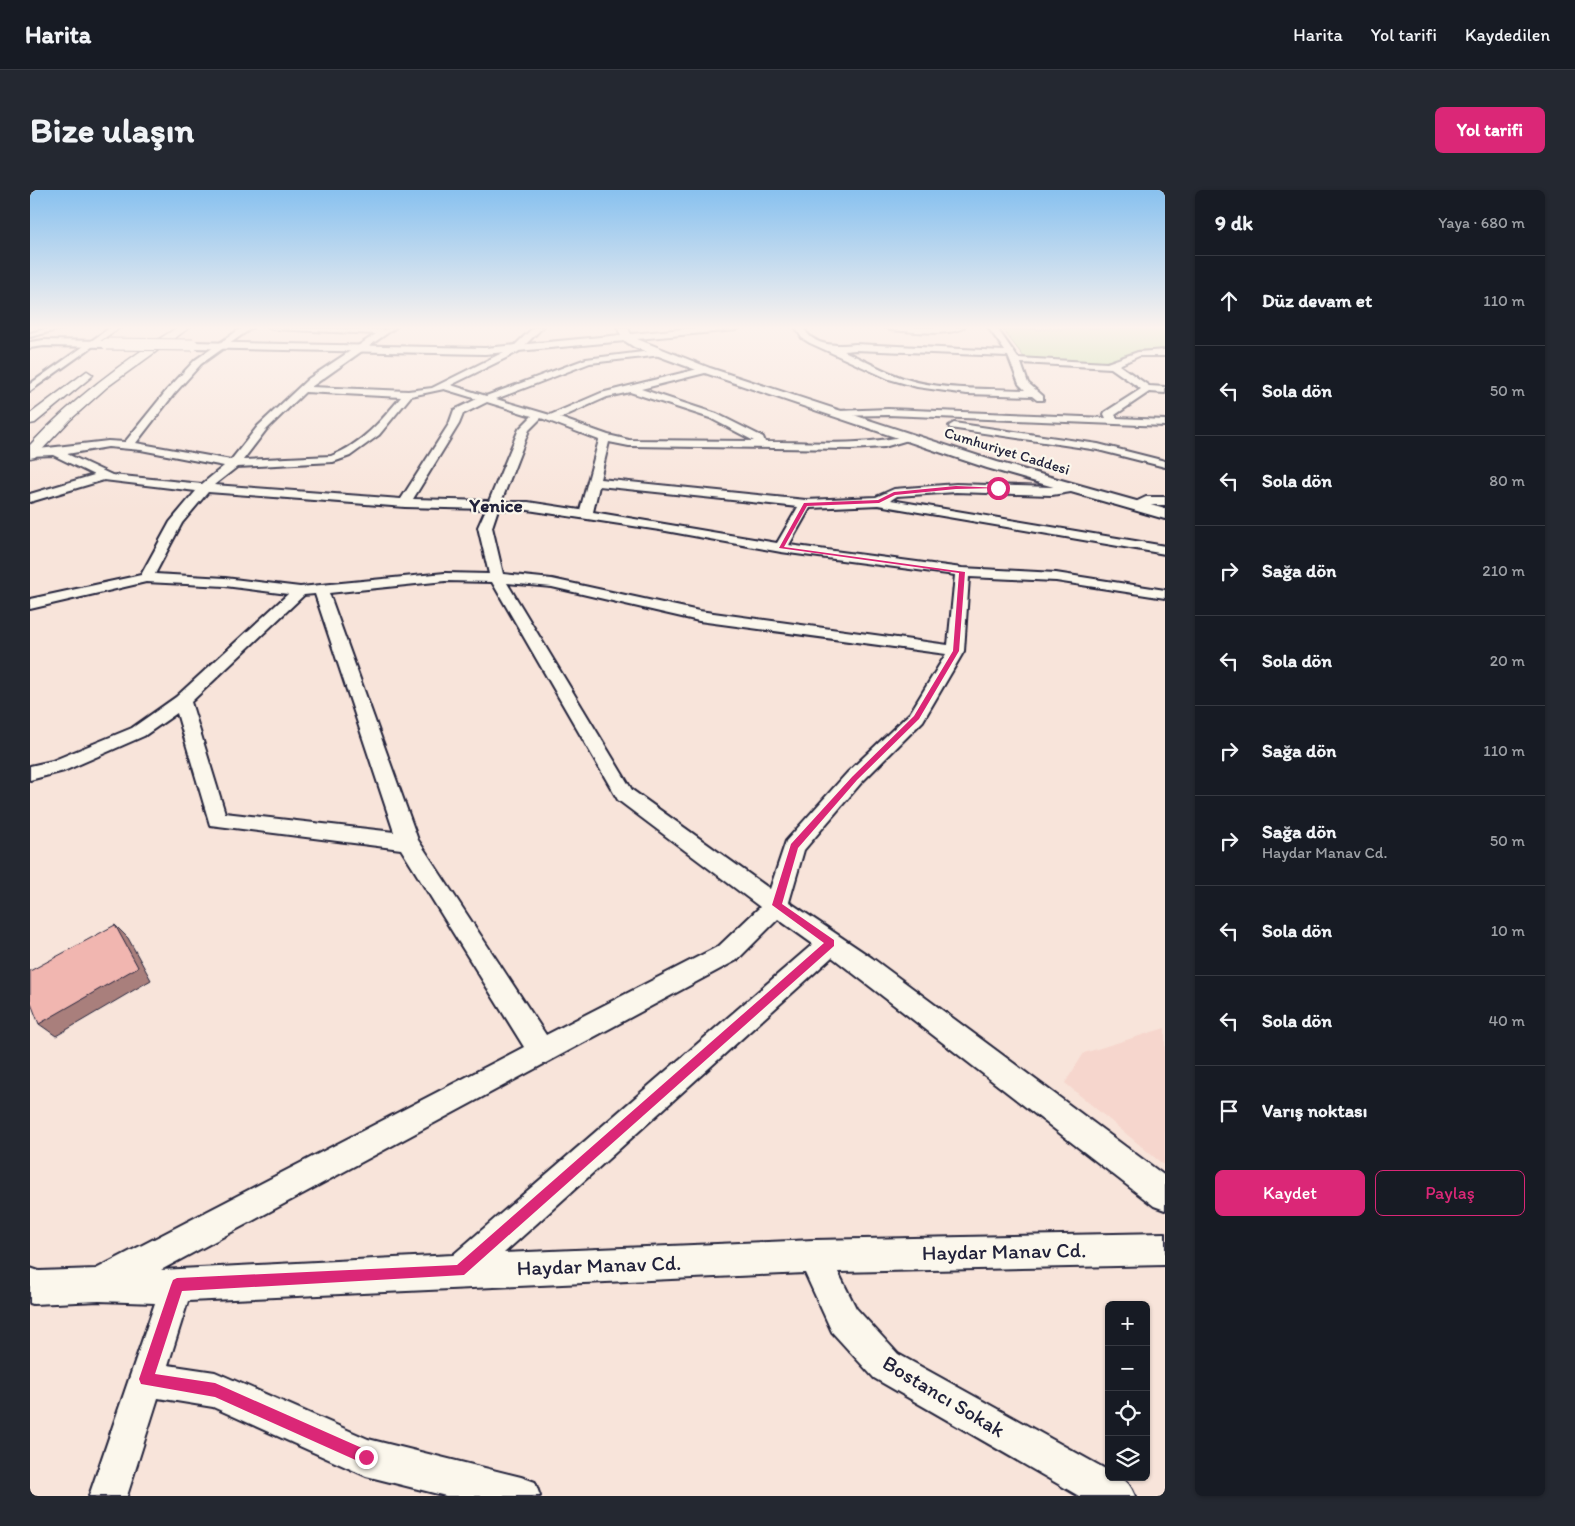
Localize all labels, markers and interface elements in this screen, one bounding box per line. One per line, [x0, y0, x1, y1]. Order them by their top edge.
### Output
text: Harita [25, 20, 91, 49]
text: Harita [1293, 24, 1343, 46]
text: Yol tarifi [1371, 24, 1437, 46]
text: Kaydedilen [1465, 24, 1550, 46]
button: Yol tarifi [1435, 107, 1545, 153]
text: Bize ulaşın [30, 109, 194, 151]
text: 9 dk [1215, 210, 1253, 235]
text: Yaya · 680 m [1438, 213, 1525, 232]
icon: ahead [1215, 287, 1243, 315]
text: Düz devam et [1262, 289, 1372, 312]
text: 110 m [1483, 291, 1525, 310]
icon: left [1215, 377, 1243, 405]
text: Sola dön [1262, 379, 1332, 402]
text: 50 m [1490, 381, 1525, 400]
street label: Cumhuriyet Caddesi [942, 423, 1072, 479]
icon: left [1215, 467, 1243, 495]
text: Sola dön [1262, 469, 1332, 492]
text: 80 m [1489, 471, 1525, 490]
route start [987, 477, 1010, 500]
district label: Yenice [468, 494, 523, 517]
icon: right [1215, 557, 1243, 585]
text: Sağa dön [1262, 559, 1336, 582]
text: 210 m [1482, 561, 1525, 580]
icon: left [1215, 647, 1243, 675]
text: Sola dön [1262, 649, 1332, 672]
text: 20 m [1490, 651, 1525, 670]
icon: right [1215, 737, 1243, 765]
text: Sağa dön [1262, 739, 1336, 762]
text: 110 m [1483, 741, 1525, 760]
text: Sağa dön [1262, 820, 1336, 843]
icon: right [1215, 827, 1243, 855]
text: 50 m [1490, 831, 1525, 850]
text: Haydar Manav Cd. [1262, 843, 1387, 862]
icon: left [1215, 917, 1243, 945]
text: Sola dön [1262, 919, 1332, 942]
text: 10 m [1491, 921, 1525, 940]
icon: left [1215, 1007, 1243, 1035]
text: Sola dön [1262, 1009, 1332, 1032]
text: 40 m [1488, 1011, 1525, 1030]
icon: arrive [1215, 1097, 1243, 1125]
text: Varış noktası [1262, 1099, 1367, 1122]
button: Kaydet [1215, 1170, 1365, 1216]
button: Paylaş [1375, 1170, 1525, 1216]
street label: Haydar Manav Cd. [922, 1237, 1086, 1265]
street label: Haydar Manav Cd. [516, 1250, 682, 1280]
map controls [1105, 1301, 1150, 1481]
button: + [1105, 1301, 1150, 1346]
button: − [1105, 1346, 1150, 1391]
street label: Bostancı Sokak [878, 1350, 1010, 1442]
button: locate [1105, 1391, 1150, 1436]
button: layers [1105, 1436, 1150, 1481]
route end [355, 1446, 378, 1469]

